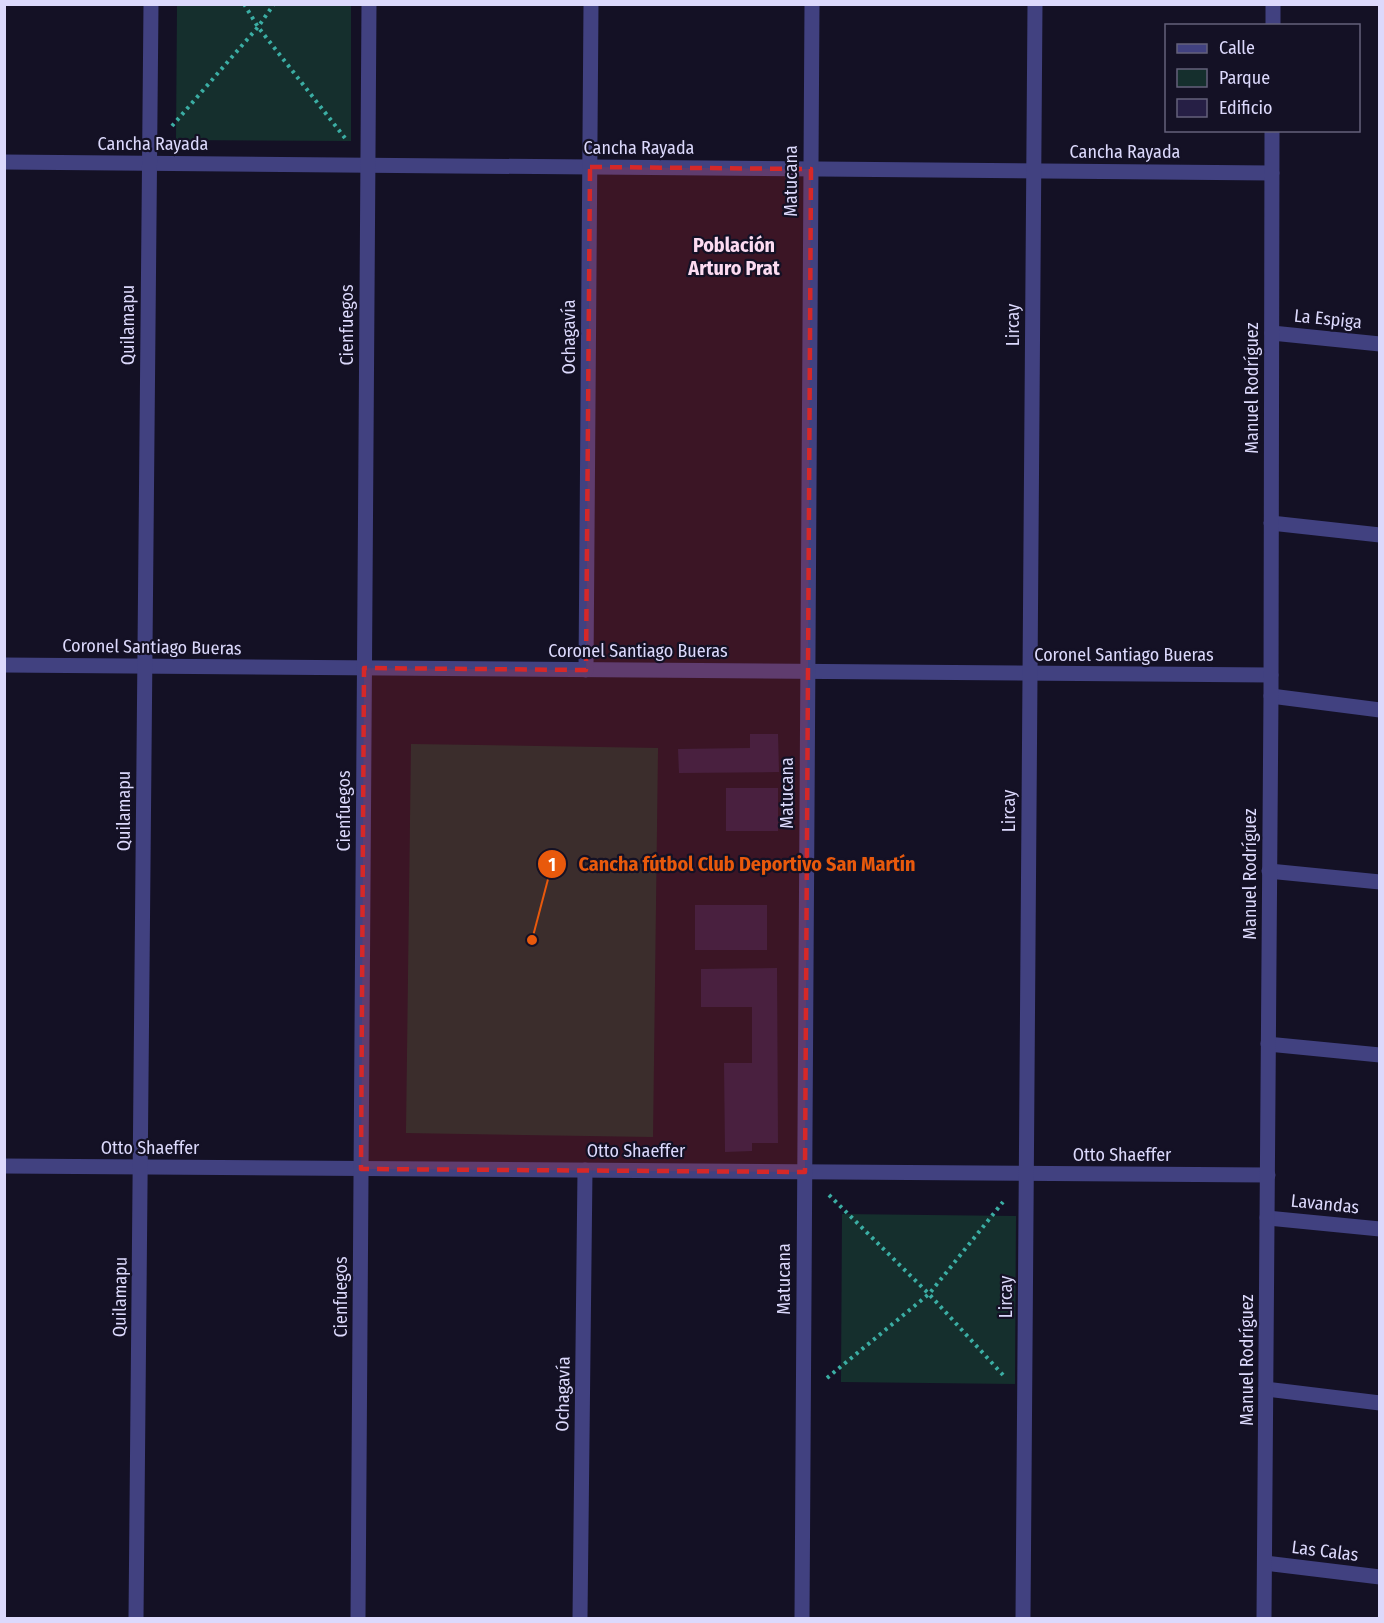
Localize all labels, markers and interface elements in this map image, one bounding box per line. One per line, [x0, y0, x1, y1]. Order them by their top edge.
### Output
legend [1165, 24, 1360, 132]
text: Calle [1219, 37, 1255, 59]
text: Parque [1219, 67, 1270, 89]
text: Edificio [1219, 97, 1272, 119]
street label: Cancha Rayada [98, 133, 209, 155]
street label: Cancha Rayada [584, 137, 695, 159]
street label: Cancha Rayada [1070, 141, 1181, 163]
street label: Matucana [780, 145, 802, 217]
district label: Población Arturo Prat [687, 233, 781, 280]
street label: Cienfuegos [336, 284, 358, 366]
street label: Quilamapu [117, 285, 139, 365]
street label: Ochagavía [558, 299, 580, 375]
street label: Lircay [1002, 304, 1024, 346]
street label: La Espiga [1293, 305, 1363, 334]
street label: Manuel Rodríguez [1241, 322, 1263, 454]
street label: Coronel Santiago Bueras [62, 634, 242, 660]
street label: Coronel Santiago Bueras [548, 640, 728, 662]
street label: Coronel Santiago Bueras [1034, 644, 1214, 666]
street label: Matucana [776, 757, 798, 829]
street label: Cienfuegos [333, 770, 355, 852]
street label: Quilamapu [113, 771, 135, 851]
street label: Lircay [998, 790, 1020, 832]
street label: Manuel Rodríguez [1239, 808, 1261, 940]
callout: Cancha fútbol Club Deportivo San Martín [537, 845, 928, 883]
text: Cancha fútbol Club Deportivo San Martín [579, 852, 915, 876]
text: 1 [548, 854, 556, 876]
street label: Otto Shaeffer [101, 1137, 200, 1159]
street label: Otto Shaeffer [587, 1140, 686, 1162]
street label: Otto Shaeffer [1073, 1144, 1172, 1166]
street label: Lavandas [1290, 1189, 1361, 1219]
street label: Matucana [773, 1243, 795, 1315]
street label: Cienfuegos [330, 1256, 352, 1338]
street label: Quilamapu [108, 1257, 132, 1337]
street label: Lircay [995, 1276, 1017, 1318]
street label: Manuel Rodríguez [1236, 1294, 1258, 1426]
street label: Ochagavía [551, 1356, 575, 1432]
street label: Las Calas [1290, 1536, 1360, 1566]

